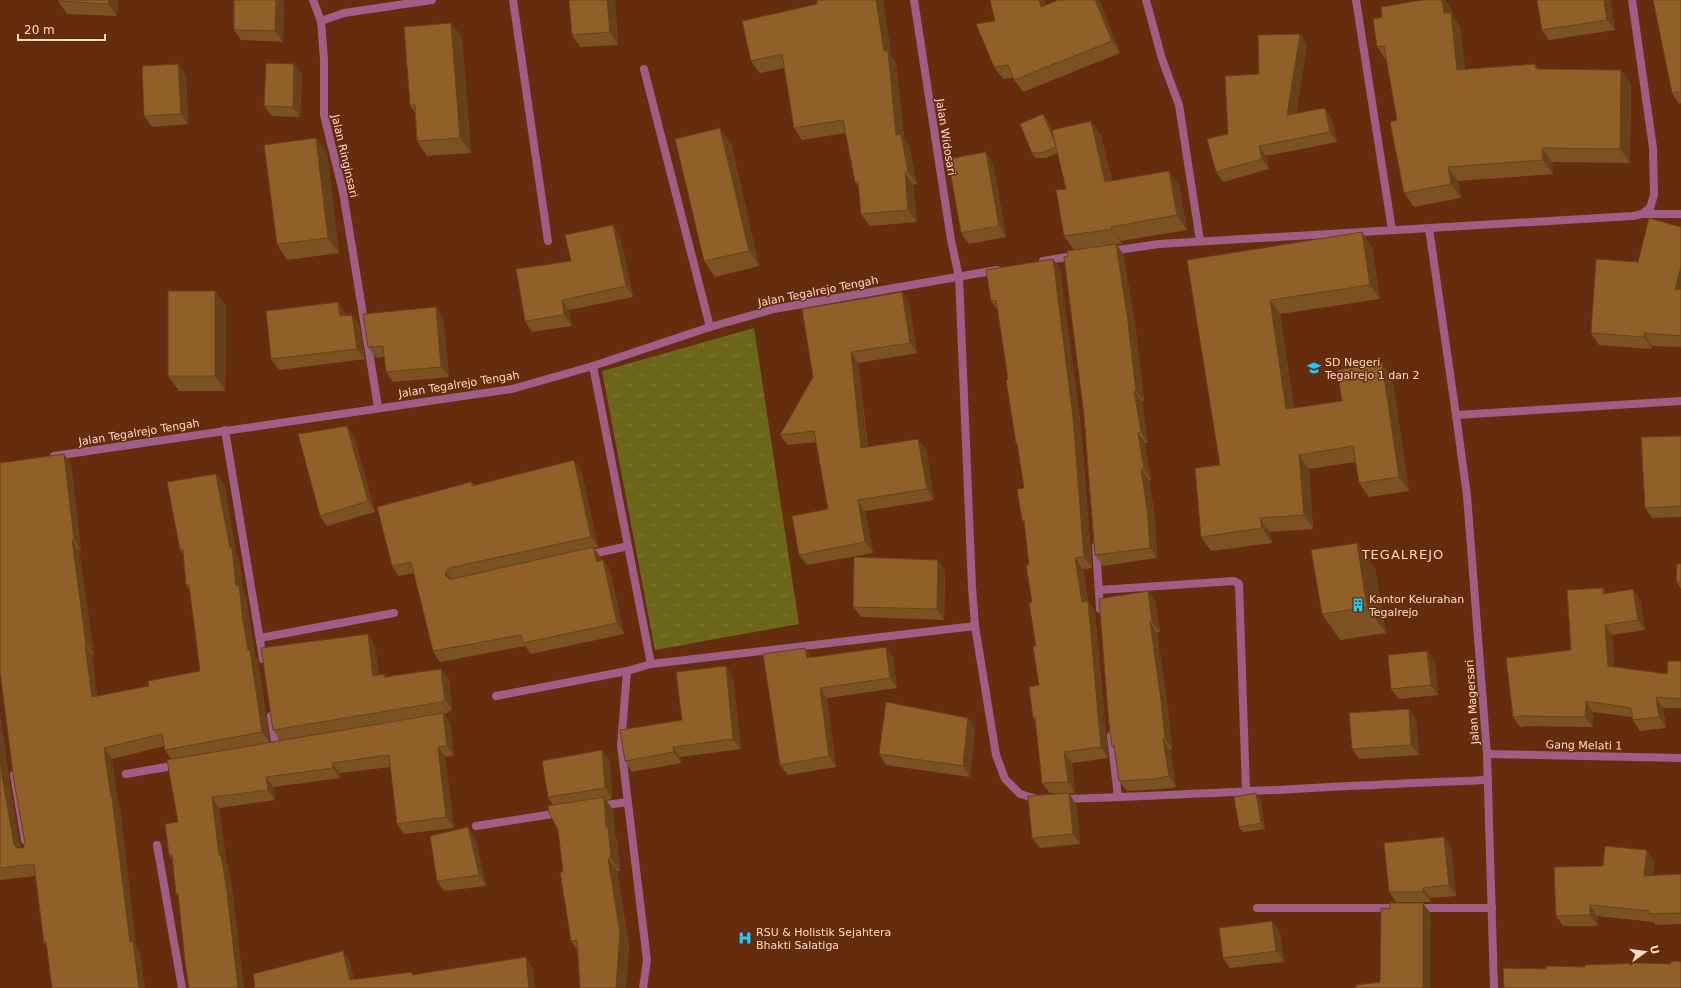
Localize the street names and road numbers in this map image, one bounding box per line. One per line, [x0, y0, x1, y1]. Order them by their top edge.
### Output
street label: Jalan Widosari [933, 97, 958, 176]
street label: Jalan Ringinsari [328, 112, 360, 199]
street label: Jalan Tegalrejo Tengah [756, 273, 879, 310]
street label: Jalan Tegalrejo Tengah [397, 369, 520, 401]
street label: Jalan Tegalrejo Tengah [77, 417, 200, 449]
street label: Jalan Magersari [1463, 659, 1482, 746]
street label: Gang Melati 1 [1546, 738, 1622, 753]

